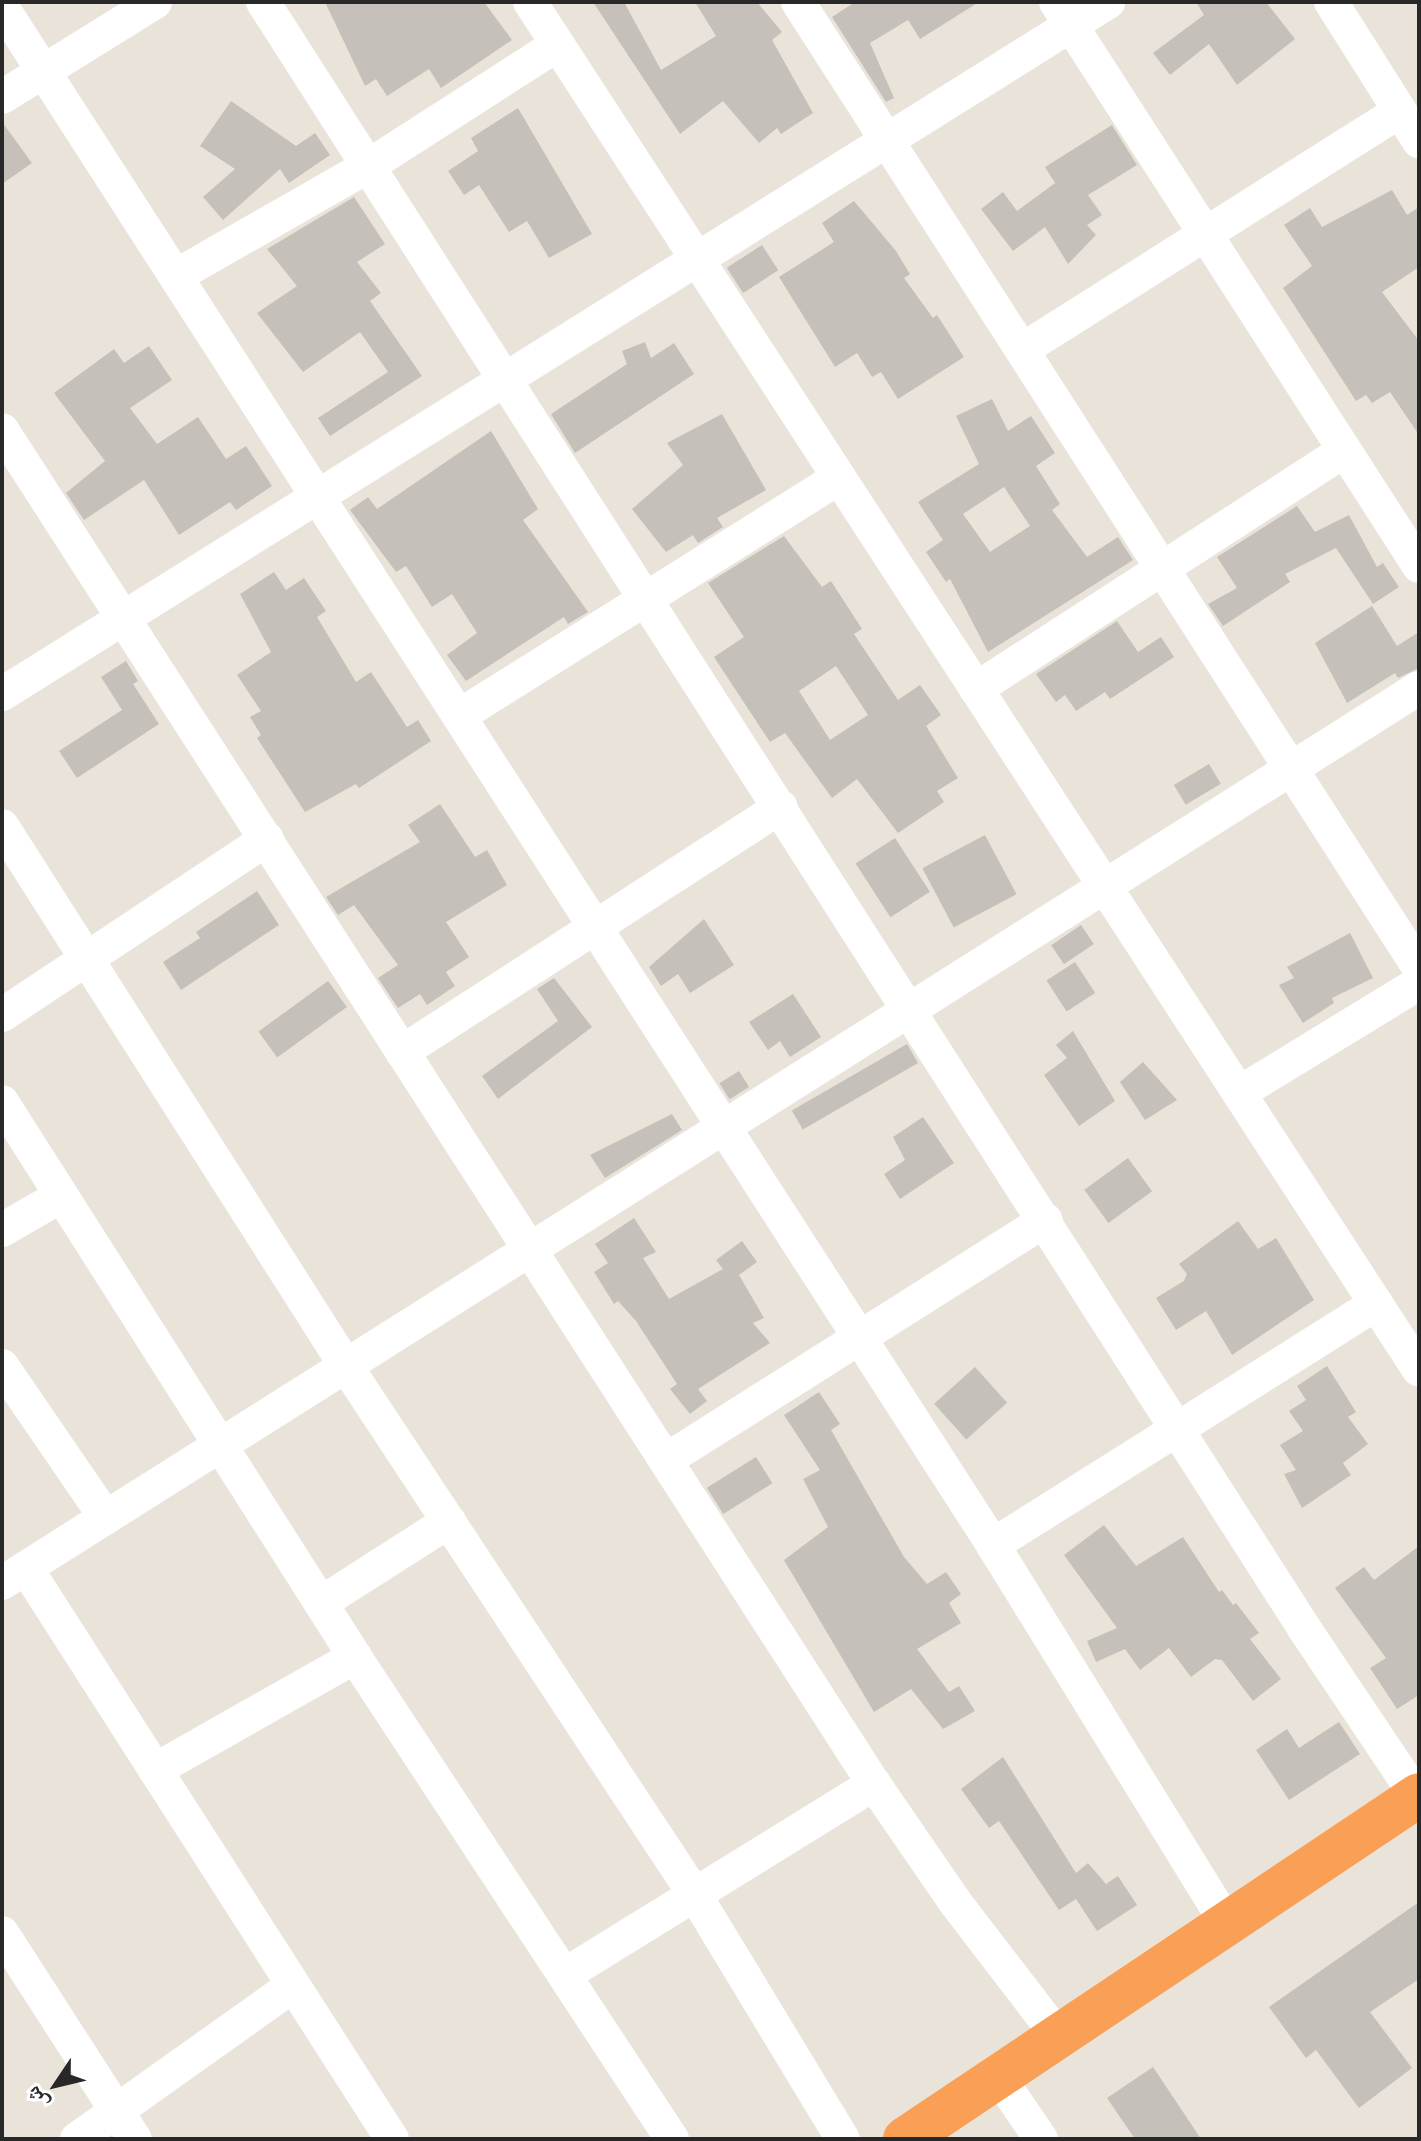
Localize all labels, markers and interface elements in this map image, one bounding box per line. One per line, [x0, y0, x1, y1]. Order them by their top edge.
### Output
north arrow [16, 2045, 96, 2125]
text: ش [17, 2081, 55, 2117]

